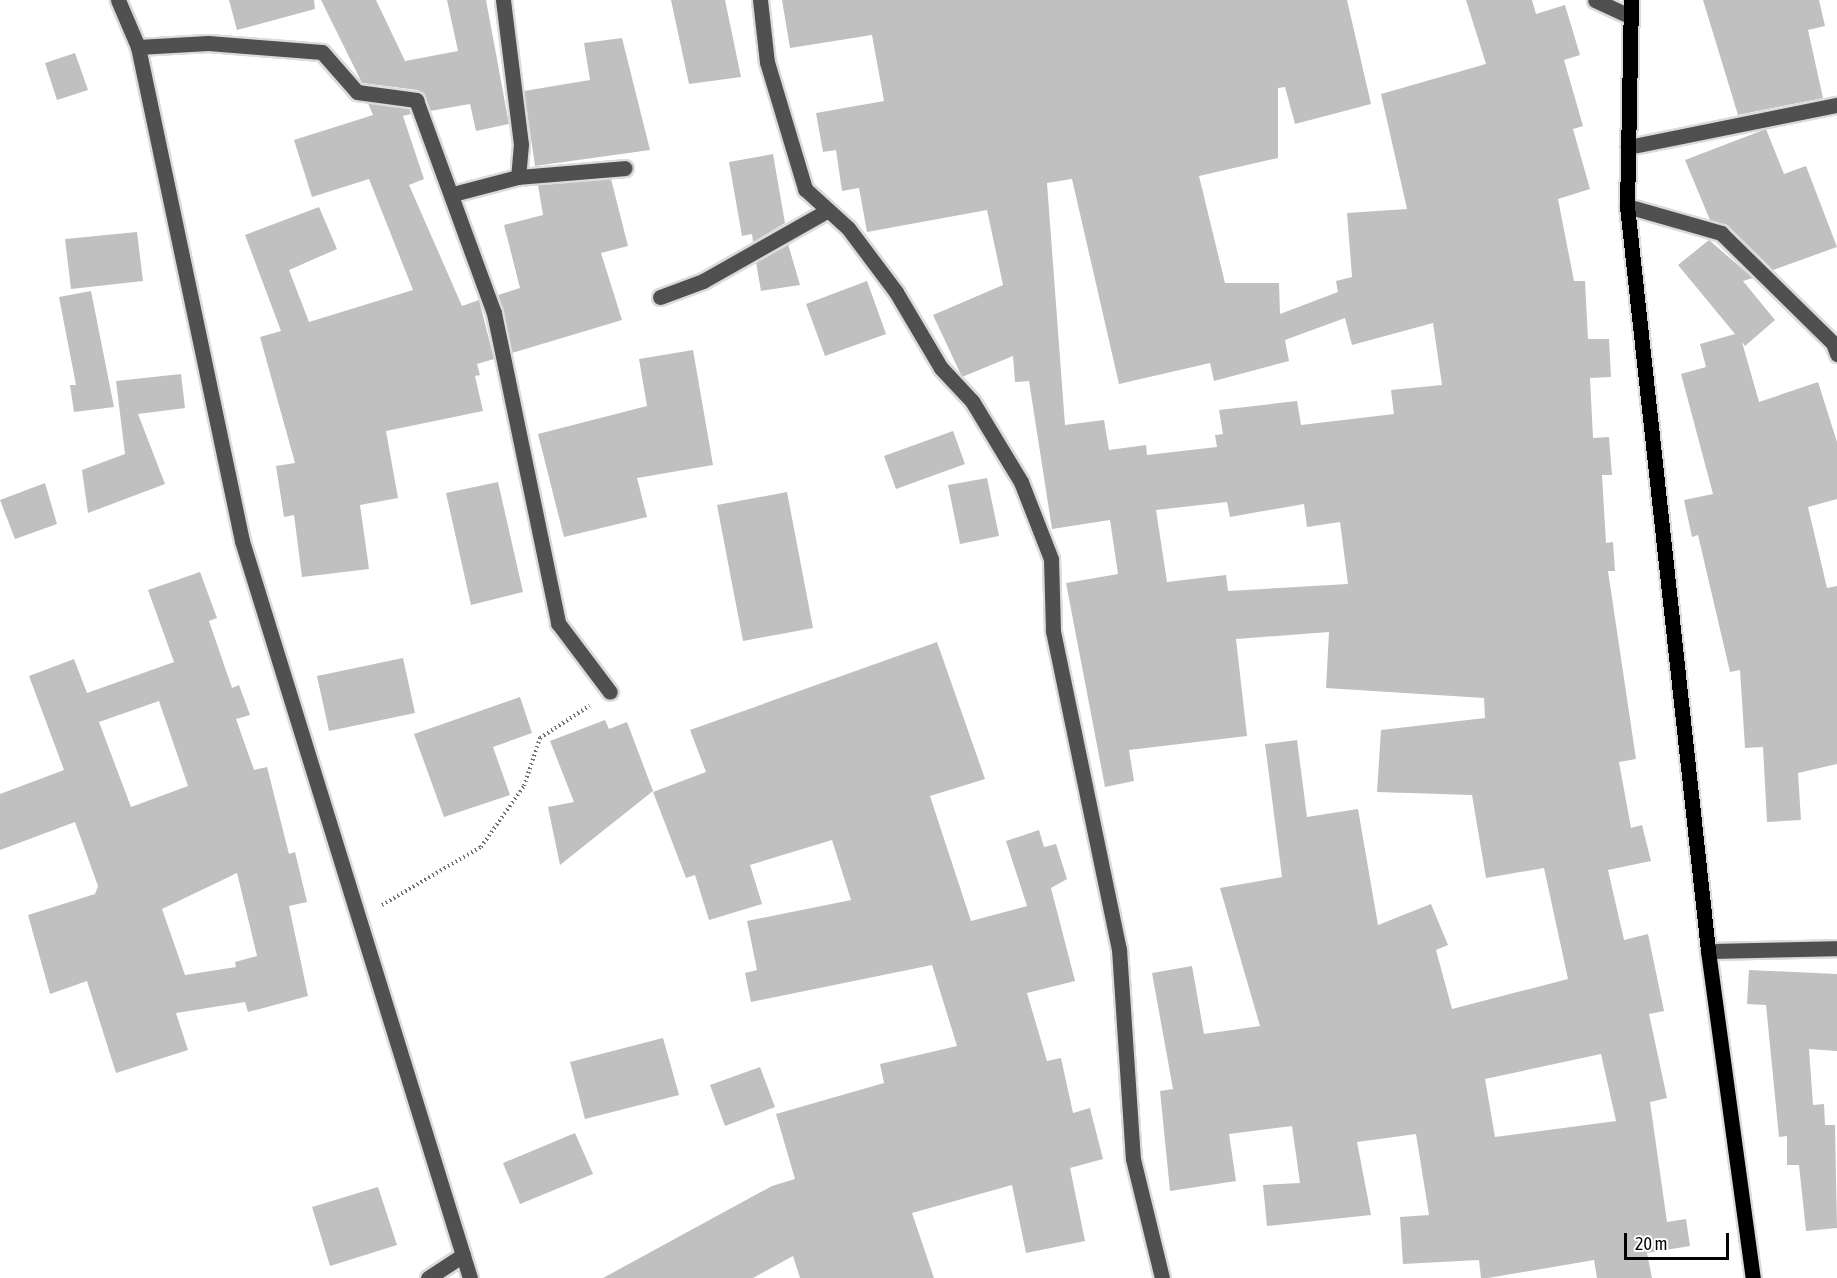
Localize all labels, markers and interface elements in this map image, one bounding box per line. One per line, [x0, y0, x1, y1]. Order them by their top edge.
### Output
scale bar [1627, 1221, 1732, 1259]
text: 20 m [1635, 1233, 1667, 1254]

